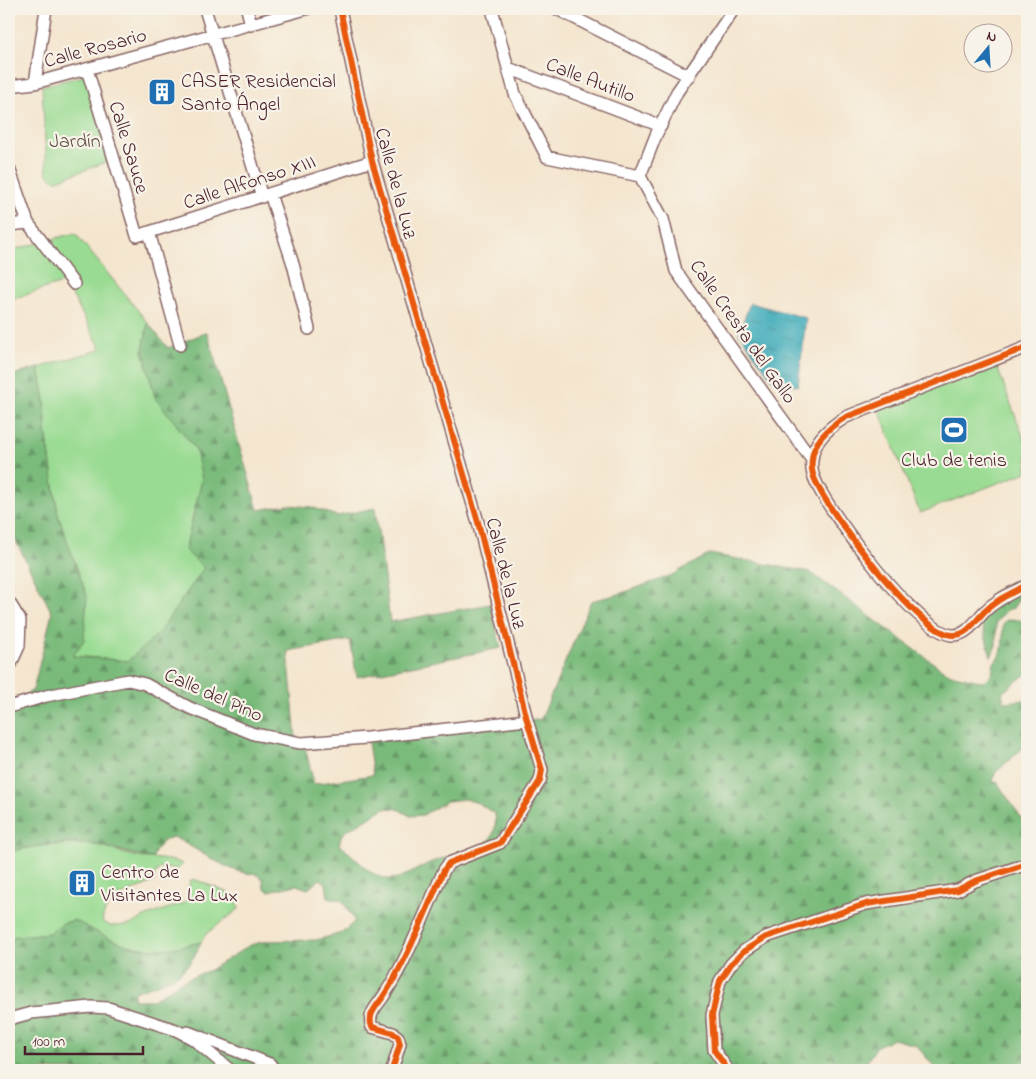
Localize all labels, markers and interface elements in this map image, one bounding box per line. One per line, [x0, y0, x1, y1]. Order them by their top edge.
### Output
street label: Calle Rosario [41, 22, 150, 77]
north arrow [964, 22, 1014, 72]
text: N [984, 26, 999, 49]
street label: Calle Autillo [541, 51, 639, 112]
place label: CASER Residencial Santo Ángel [181, 68, 336, 121]
building icon: CASER Residencial Santo Ángel [147, 77, 177, 107]
street label: Calle Sauce [100, 98, 155, 198]
street label: Calle de la Luz [366, 125, 424, 243]
park label: Jardín [49, 128, 101, 157]
street label: Calle Alfonso XIII [180, 148, 320, 218]
street label: Calle Cresta del Gallo [681, 254, 803, 411]
sports icon: Club de tenis [939, 415, 969, 445]
place label: Club de tenis [901, 447, 1007, 476]
street label: Calle de la Luz [477, 515, 533, 633]
street label: Calle del Pino [159, 662, 267, 731]
place label: Centro de Visitantes La Lux [100, 859, 238, 911]
building icon: Centro de Visitantes La Lux [67, 868, 97, 898]
scale bar [25, 1024, 142, 1056]
text: 100 m [32, 1031, 65, 1053]

